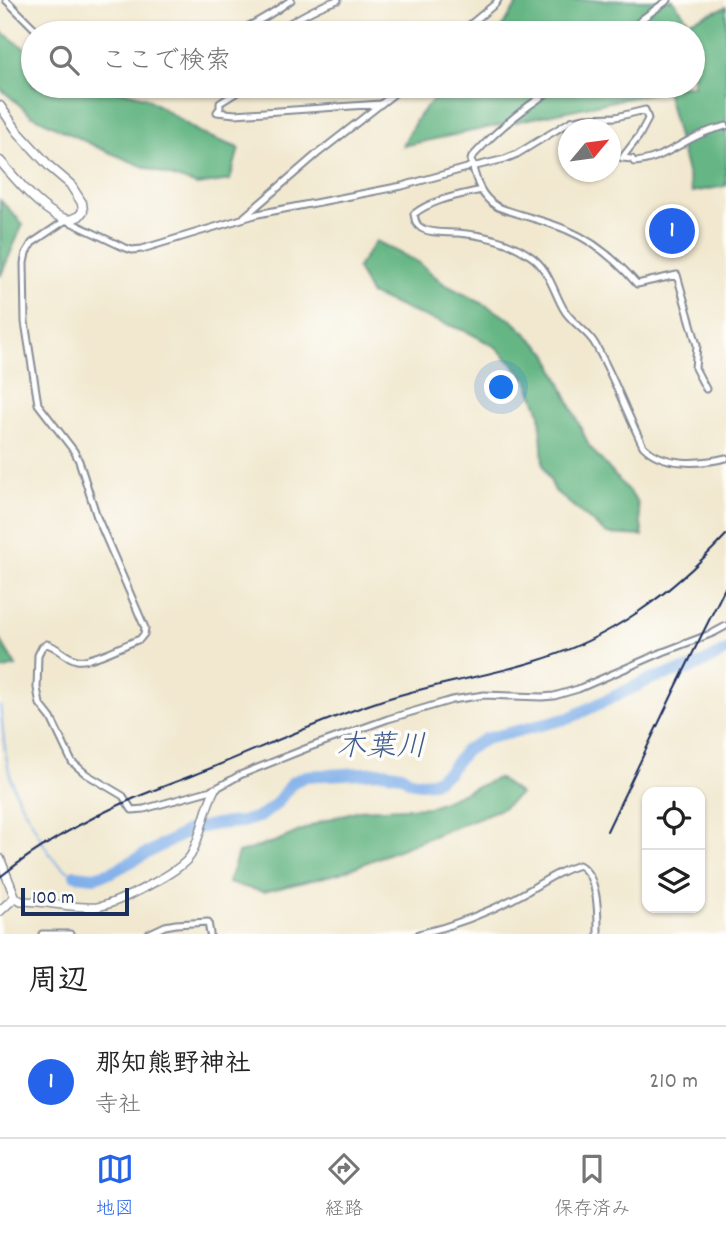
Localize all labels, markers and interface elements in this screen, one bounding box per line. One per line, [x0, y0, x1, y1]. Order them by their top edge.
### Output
search box [21, 21, 705, 98]
icon: search [45, 41, 83, 79]
text: ここで検索 [101, 44, 231, 81]
north arrow [558, 119, 621, 182]
pin: 1 [649, 205, 695, 257]
your location [484, 370, 518, 404]
water label: 木葉川 [336, 728, 426, 771]
map controls [642, 787, 705, 913]
button: locate [642, 787, 705, 850]
button: layers [642, 850, 705, 913]
scale bar [21, 885, 130, 917]
text: 100 m [32, 886, 74, 913]
text: 周辺 [28, 962, 88, 1005]
text: 那知熊野神社 [95, 1047, 251, 1084]
text: 1 [48, 1066, 54, 1099]
text: 210 m [649, 1066, 698, 1099]
text: 寺社 [95, 1090, 141, 1123]
tab: 地図 [96, 1150, 134, 1224]
tab: 経路 [325, 1150, 363, 1224]
tab: 保存済み [554, 1150, 630, 1224]

